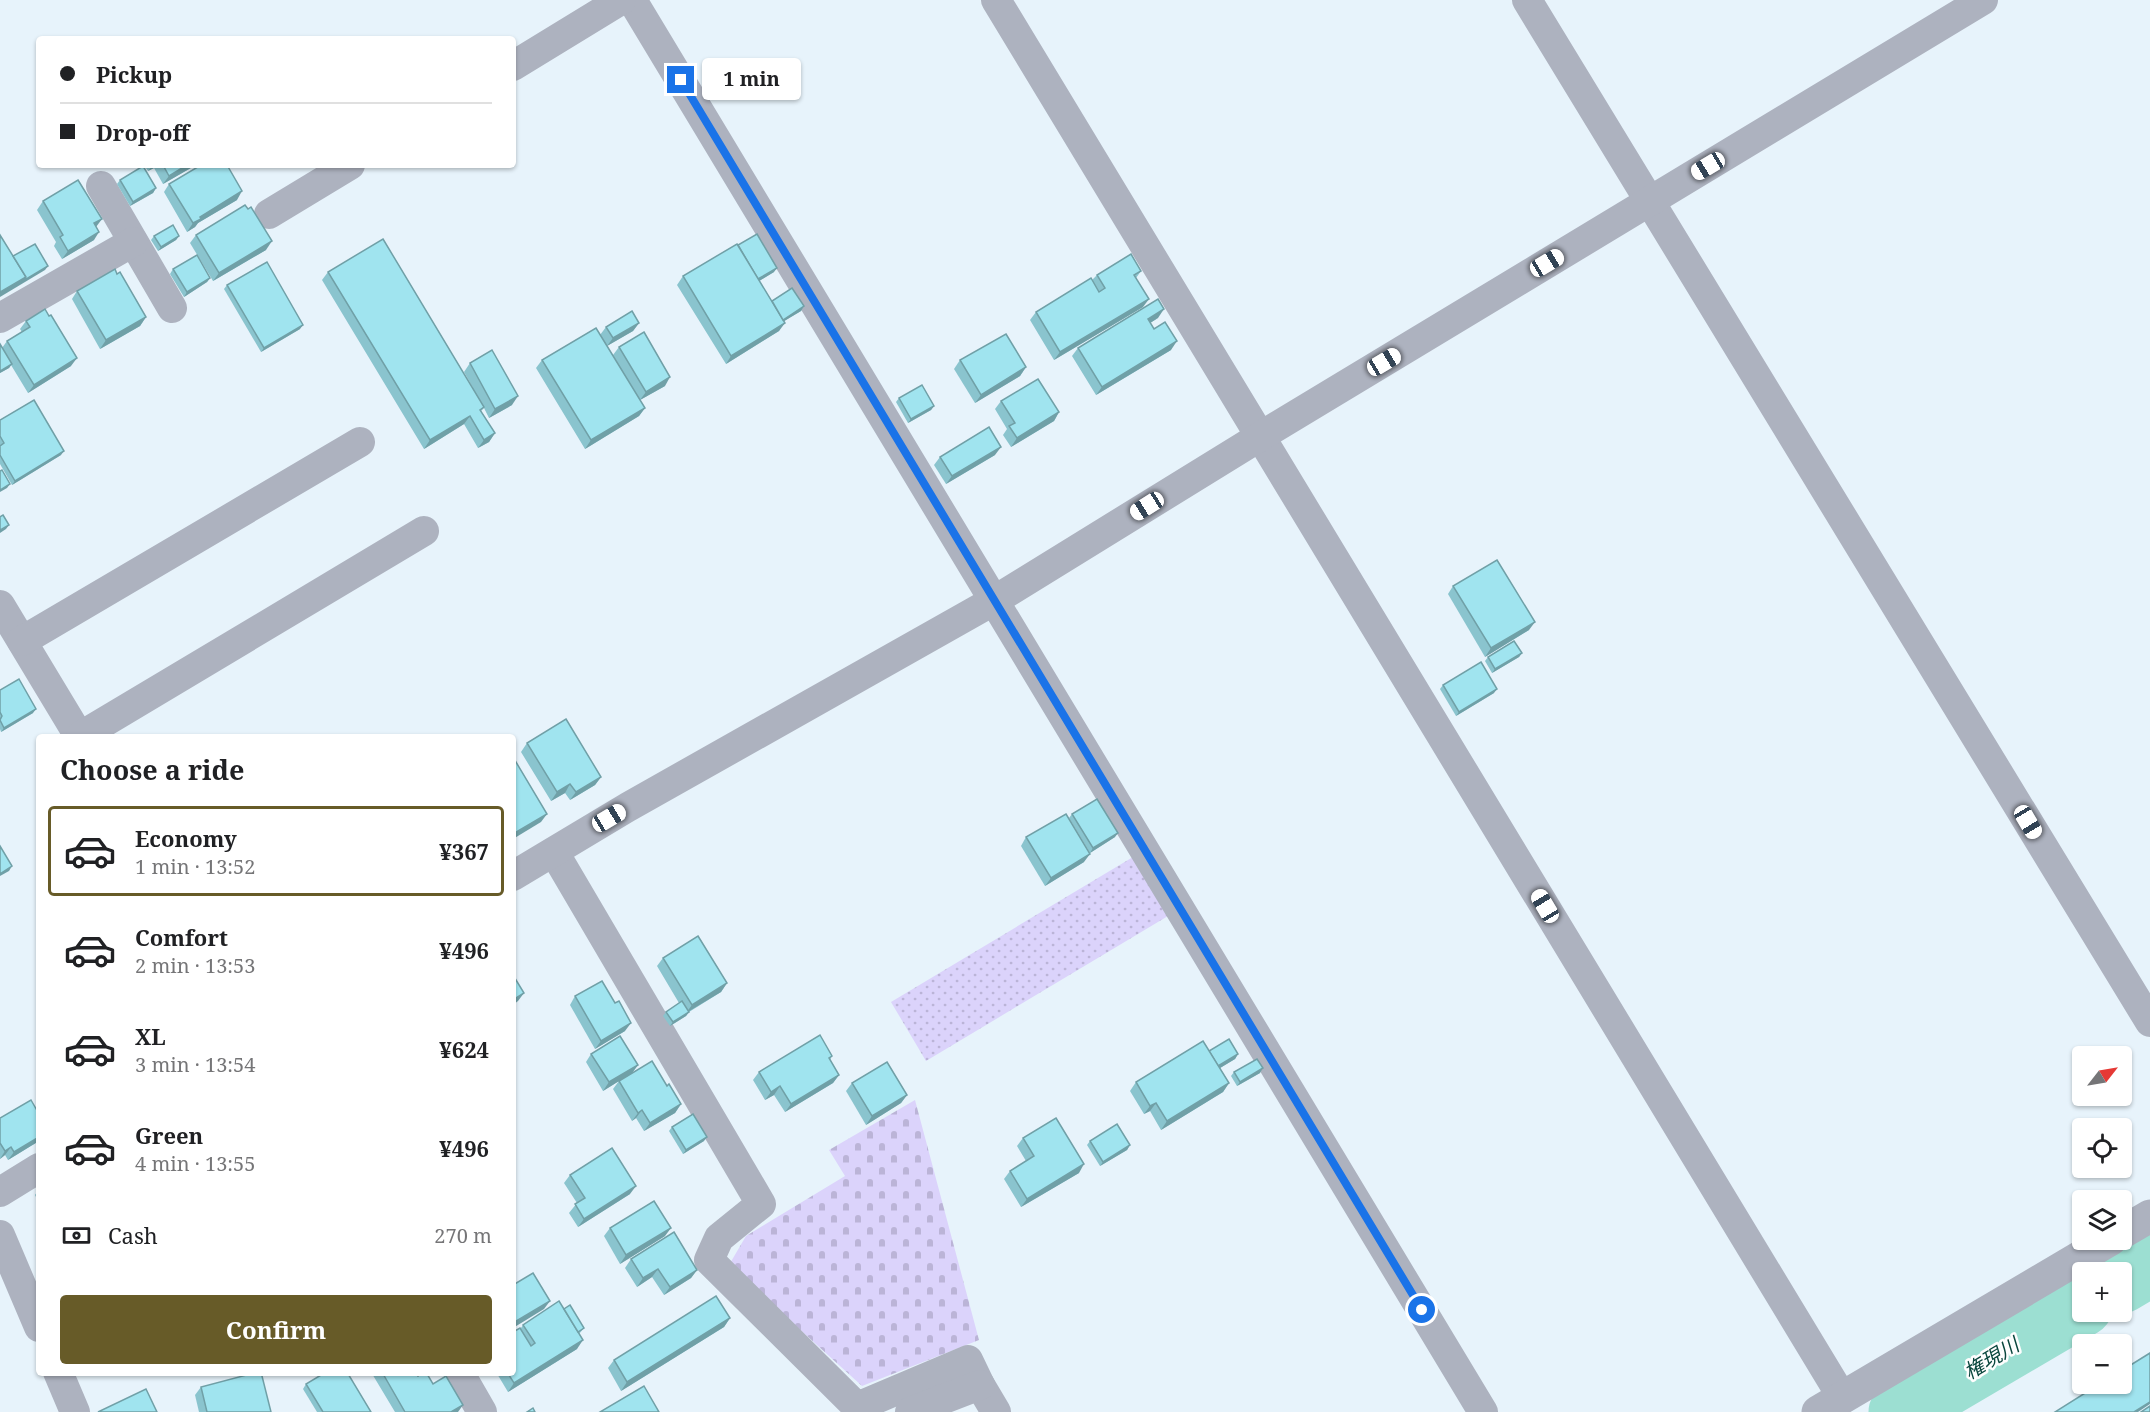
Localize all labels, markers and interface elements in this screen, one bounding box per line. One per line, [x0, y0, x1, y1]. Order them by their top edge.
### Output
text: Pickup [96, 59, 172, 89]
callout: 1 min [702, 59, 801, 101]
text: 1 min [723, 65, 780, 92]
route end [667, 66, 694, 93]
text: Drop-off [96, 117, 189, 147]
car [1688, 149, 1728, 183]
car [1527, 246, 1567, 280]
car [1364, 345, 1404, 379]
car [1127, 489, 1167, 523]
text: Choose a ride [60, 751, 245, 788]
car [589, 801, 629, 835]
car [2011, 802, 2045, 842]
text: Economy [135, 823, 237, 853]
icon: car [63, 824, 117, 878]
text: ¥367 [439, 836, 489, 866]
text: 1 min · 13:52 [135, 853, 255, 880]
car [1528, 886, 1562, 926]
text: Comfort [135, 922, 228, 952]
icon: car [63, 923, 117, 977]
text: ¥496 [439, 935, 489, 965]
text: 2 min · 13:53 [135, 952, 255, 979]
text: XL [135, 1021, 166, 1051]
icon: car [63, 1022, 117, 1076]
text: ¥624 [439, 1034, 489, 1064]
north arrow [2072, 1046, 2132, 1106]
map controls [2072, 1046, 2132, 1394]
text: 3 min · 13:54 [135, 1051, 255, 1078]
button: locate [2072, 1118, 2132, 1178]
text: Green [135, 1120, 203, 1150]
icon: car [63, 1121, 117, 1175]
text: ¥496 [439, 1133, 489, 1163]
text: 4 min · 13:55 [135, 1150, 255, 1177]
button: layers [2072, 1190, 2132, 1250]
icon: cash [60, 1219, 93, 1252]
text: Cash [108, 1220, 158, 1250]
text: 270 m [434, 1222, 492, 1249]
button: + [2072, 1262, 2132, 1322]
button: Confirm [60, 1295, 492, 1364]
route start [1408, 1296, 1435, 1323]
water label: 権現川 [1958, 1330, 2025, 1385]
button: − [2072, 1334, 2132, 1394]

